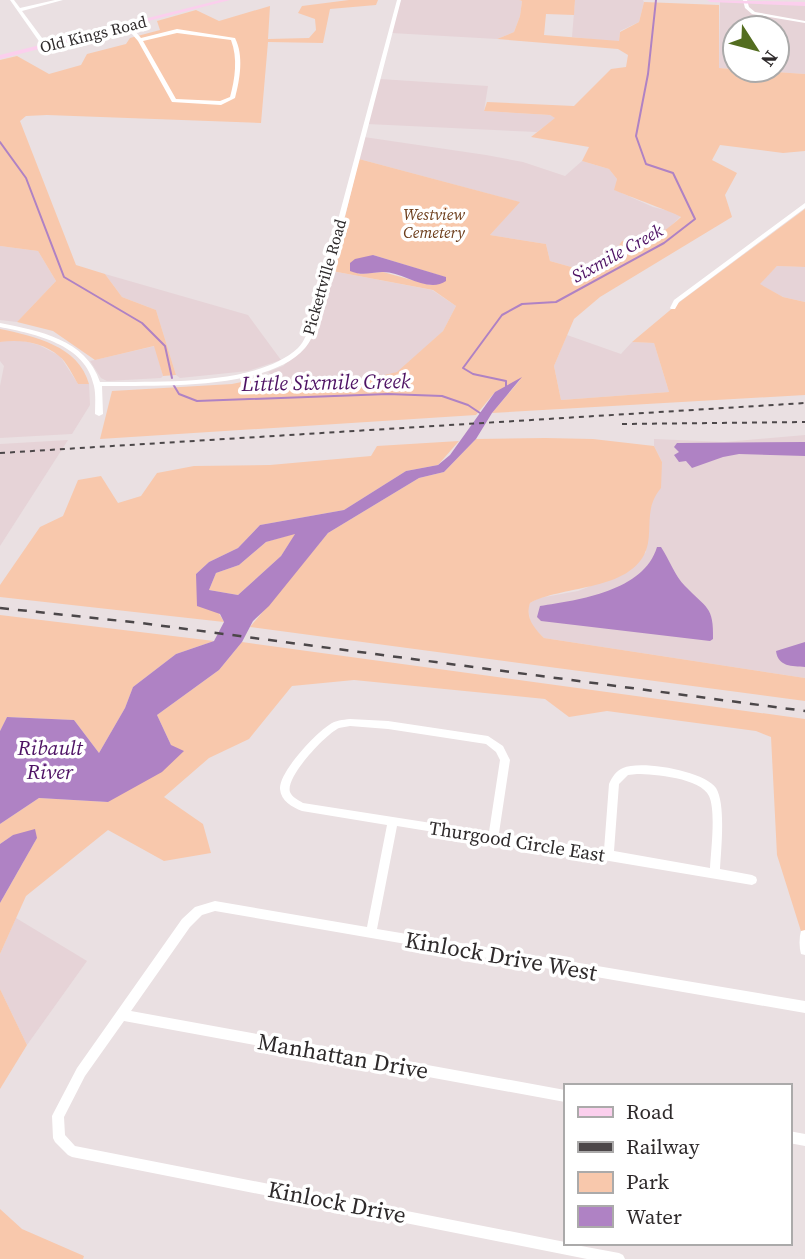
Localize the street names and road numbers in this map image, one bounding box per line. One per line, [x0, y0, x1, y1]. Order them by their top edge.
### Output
street label: Old Kings Road [37, 10, 149, 58]
street label: Pickettville Road [297, 216, 351, 338]
street label: Thurgood Circle East [427, 814, 607, 868]
street label: Kinlock Drive West [403, 923, 600, 989]
street label: Manhattan Drive [255, 1025, 431, 1087]
street label: Kinlock Drive [265, 1173, 409, 1231]

